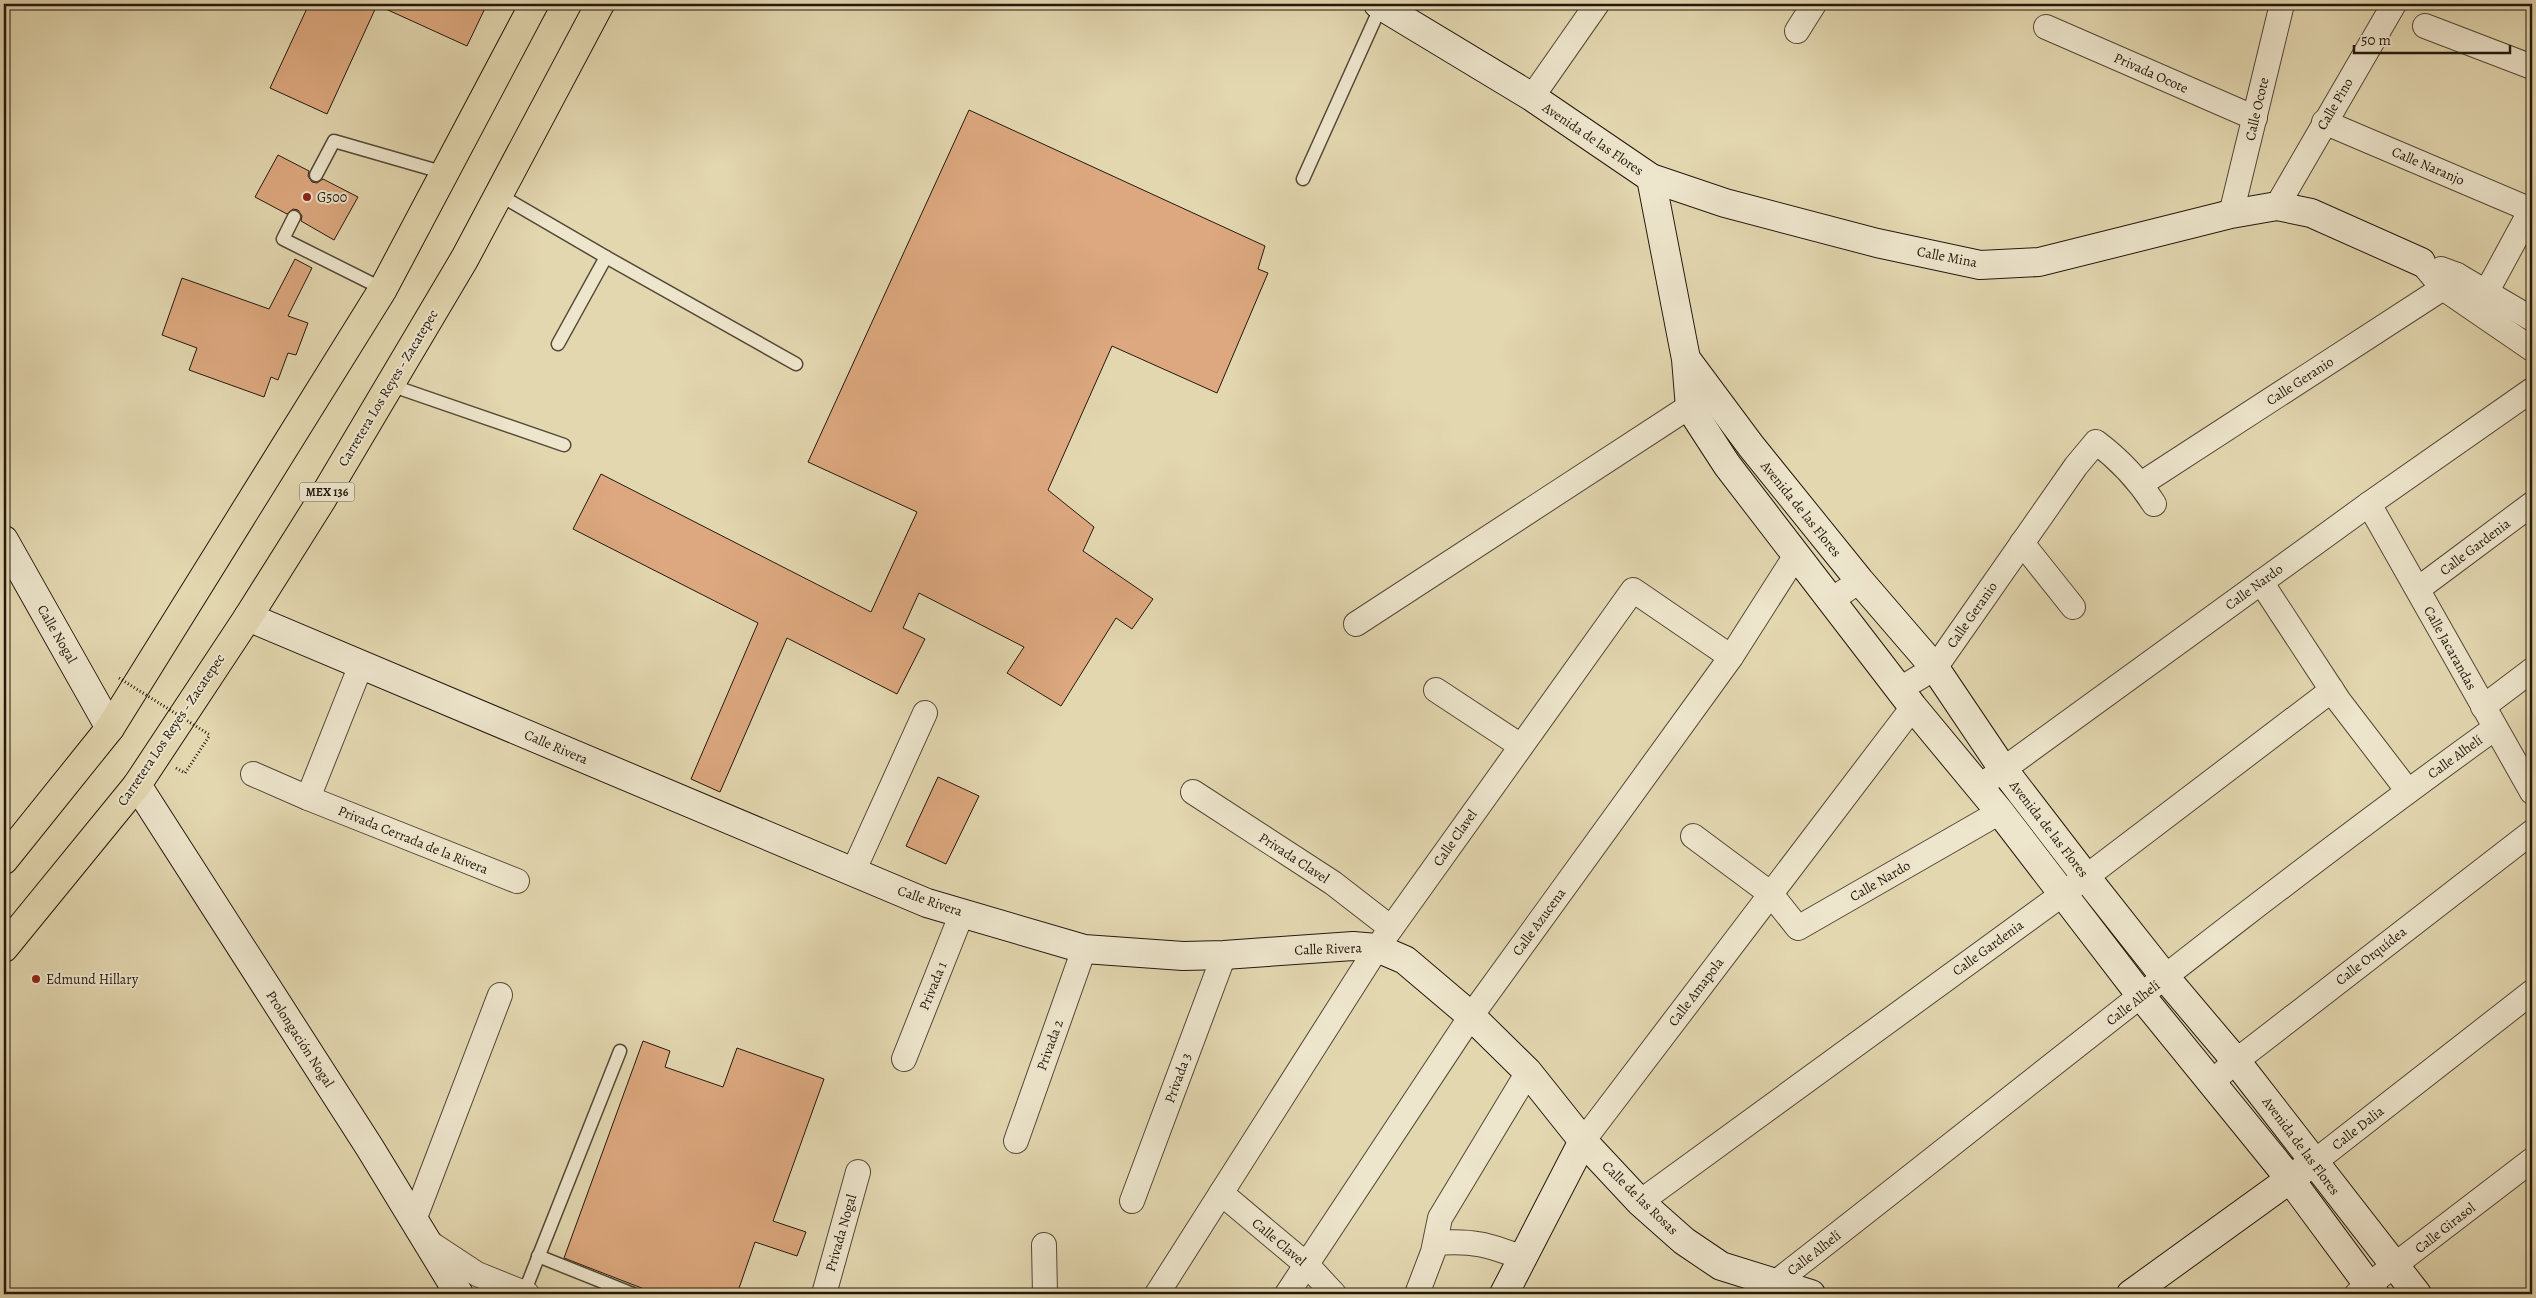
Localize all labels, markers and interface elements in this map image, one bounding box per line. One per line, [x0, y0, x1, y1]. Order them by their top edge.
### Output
scale bar [2354, 22, 2510, 54]
text: 50 m [2361, 30, 2391, 50]
street label: Privada Ocote [2111, 48, 2191, 98]
street label: Calle Pino [2312, 74, 2358, 134]
street label: Calle Ocote [2240, 75, 2274, 143]
street label: Avenida de las Flores [1538, 98, 1647, 180]
street label: Calle Naranjo [2389, 142, 2467, 190]
place label: G500 [317, 188, 347, 207]
marker: G500 [301, 191, 313, 203]
street label: Calle Mina [1915, 242, 1979, 272]
street label: Carretera Los Reyes - Zacatepec [334, 306, 443, 470]
street label: Calle Geranio [2263, 352, 2337, 410]
street label: Avenida de las Flores [1756, 456, 1846, 561]
road number: MEX 136 [300, 482, 354, 502]
street label: Calle Gardenia [2436, 514, 2515, 580]
street label: Calle Nardo [2221, 560, 2287, 614]
street label: Calle Geranio [1942, 578, 2002, 652]
street label: Calle Nogal [33, 601, 82, 667]
street label: Calle Jacarandas [2419, 603, 2481, 693]
street label: Carretera Los Reyes - Zacatepec [113, 650, 229, 810]
street label: Calle Rivera [521, 725, 591, 769]
street label: Calle Alhelí [2424, 731, 2486, 783]
street label: Avenida de las Flores [2005, 776, 2093, 881]
street label: Privada Cerrada de la Rivera [335, 801, 491, 879]
street label: Calle Clavel [1428, 805, 1482, 870]
street label: Privada Clavel [1255, 828, 1333, 888]
street label: Calle Nardo [1846, 856, 1914, 906]
street label: Calle Rivera [895, 881, 965, 921]
street label: Calle Azucena [1508, 884, 1570, 960]
street label: Calle Gardenia [1948, 915, 2028, 980]
street label: Calle Orquídea [2332, 922, 2411, 990]
street label: Calle Rivera [1294, 938, 1363, 960]
street label: Calle Amapola [1664, 953, 1728, 1030]
street label: Privada 1 [915, 959, 951, 1013]
place label: Edmund Hillary [46, 970, 139, 989]
marker: Edmund Hillary [30, 973, 42, 985]
street label: Calle Alhelí [2102, 976, 2164, 1030]
street label: Prolongación Nogal [262, 987, 339, 1092]
street label: Privada 2 [1032, 1017, 1068, 1073]
street label: Privada 3 [1160, 1050, 1196, 1106]
street label: Avenida de las Flores [2257, 1092, 2344, 1199]
street label: Calle Dalia [2328, 1101, 2388, 1154]
street label: Calle de las Rosas [1598, 1157, 1682, 1239]
street label: Privada Nogal [821, 1191, 861, 1274]
street label: Calle Girasol [2411, 1198, 2480, 1258]
street label: Calle Clavel [1248, 1214, 1311, 1271]
street label: Calle Alhelí [1783, 1226, 1845, 1280]

